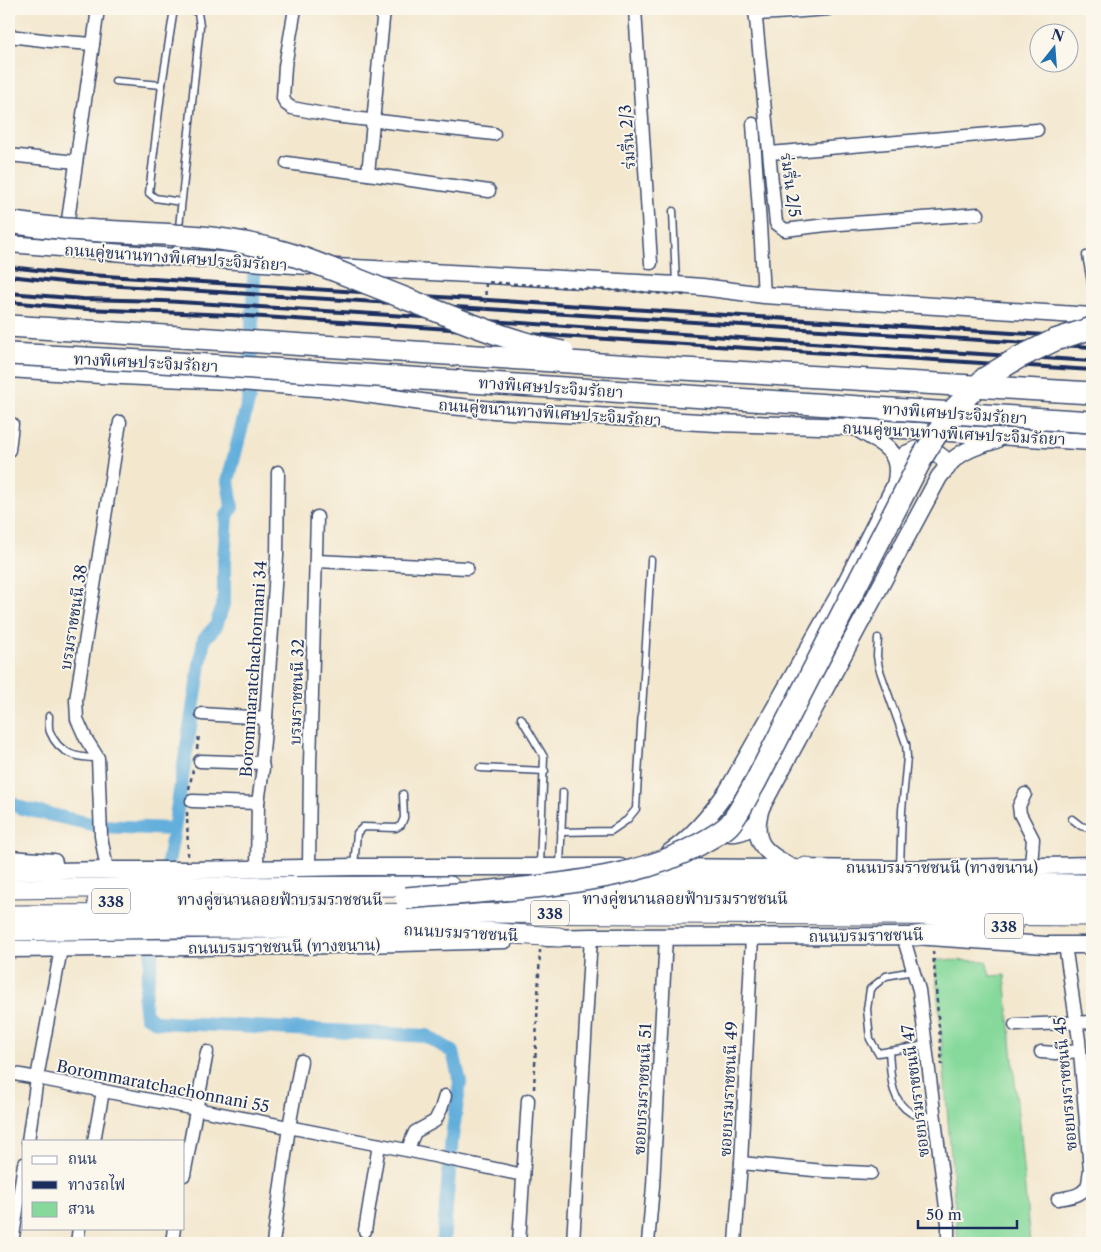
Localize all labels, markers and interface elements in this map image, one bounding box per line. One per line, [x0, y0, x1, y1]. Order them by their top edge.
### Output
north arrow [1028, 22, 1078, 72]
text: N [1049, 25, 1066, 46]
street label: ร่มรื่น 2/3 [614, 104, 639, 170]
street label: ร่มรื่น 2/5 [777, 151, 806, 218]
street label: ถนนคู่ขนานทางพิเศษประจิมรัถยา [64, 239, 288, 276]
street label: ทางพิเศษประจิมรัถยา [73, 348, 219, 376]
street label: ทางพิเศษประจิมรัถยา [478, 372, 624, 402]
street label: ถนนคู่ขนานทางพิเศษประจิมรัถยา [438, 394, 662, 431]
street label: ทางพิเศษประจิมรัถยา [882, 398, 1028, 428]
street label: ถนนคู่ขนานทางพิเศษประจิมรัถยา [842, 417, 1066, 450]
street label: Borommaratchachonnani 34 [235, 560, 271, 778]
street label: บรมราชชนนี 38 [55, 563, 91, 671]
street label: บรมราชชนนี 32 [284, 639, 308, 745]
street label: ถนนบรมราชชนนี (ทางขนาน) [846, 857, 1038, 877]
road number: 338 [92, 888, 130, 914]
street label: ทางคู่ขนานลอยฟ้าบรมราชชนนี [582, 888, 788, 909]
street label: ทางคู่ขนานลอยฟ้าบรมราชชนนี [177, 889, 383, 910]
road number: 338 [531, 900, 569, 926]
road number: 338 [985, 914, 1023, 938]
street label: ถนนบรมราชชนนี [403, 919, 519, 945]
street label: ถนนบรมราชชนนี [808, 924, 924, 946]
street label: ถนนบรมราชชนนี (ทางขนาน) [188, 934, 381, 958]
street label: ซอยบรมราชชนนี 45 [1049, 1016, 1081, 1152]
street label: ซอยบรมราชชนนี 49 [714, 1021, 742, 1157]
street label: ซอยบรมราชชนนี 51 [629, 1022, 655, 1156]
street label: ซอยบรมราชชนนี 47 [897, 1023, 933, 1159]
street label: Borommaratchachonnani 55 [55, 1056, 271, 1116]
legend [22, 1140, 185, 1230]
text: ถนน [68, 1149, 97, 1168]
text: ทางรถไฟ [68, 1174, 125, 1194]
scale bar [918, 1197, 1017, 1229]
text: สวน [68, 1199, 95, 1218]
text: 50 m [926, 1205, 962, 1224]

